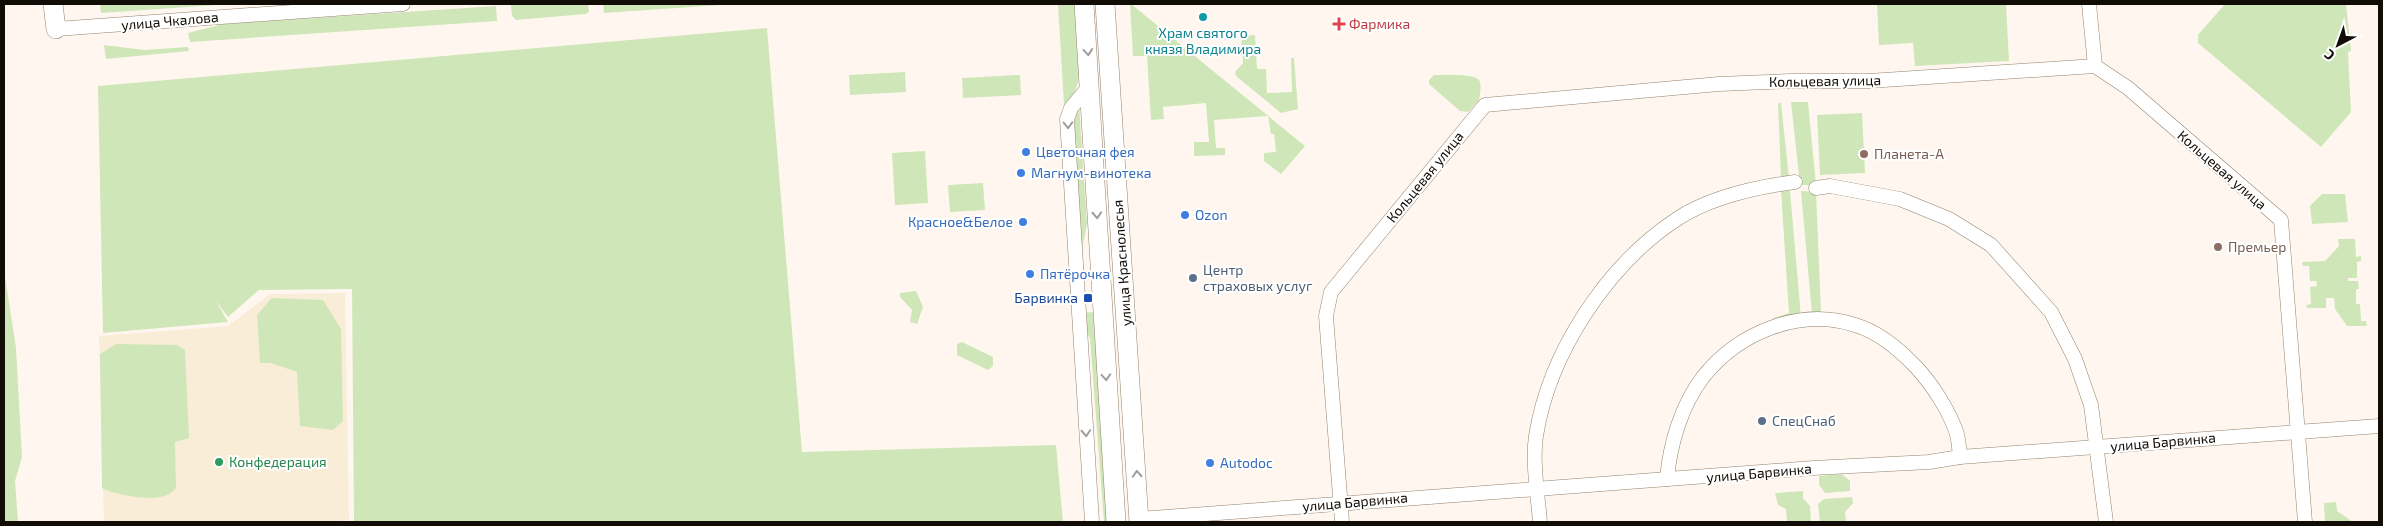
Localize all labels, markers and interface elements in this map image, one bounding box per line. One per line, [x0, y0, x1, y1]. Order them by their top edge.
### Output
street label: улица Чкалова [121, 8, 219, 33]
marker: Храм святого князя Владимира [1197, 11, 1209, 23]
place label: Фармика [1349, 15, 1410, 32]
marker: Фармика [1333, 18, 1345, 30]
north arrow [2313, 20, 2363, 70]
place label: Храм святого князя Владимира [1145, 24, 1261, 57]
text: С [2320, 46, 2338, 64]
one-way arrow [1082, 49, 1093, 57]
street label: Кольцевая улица [1769, 71, 1881, 90]
one-way arrow [1063, 122, 1073, 130]
street label: Кольцевая улица [2174, 126, 2270, 213]
street label: Кольцевая улица [1383, 128, 1467, 226]
place label: Цветочная фея [1036, 143, 1135, 160]
place label: Планета-А [1874, 145, 1944, 162]
marker: Цветочная фея [1020, 146, 1032, 158]
marker: Планета-А [1858, 148, 1870, 160]
place label: Магнум-винотека [1031, 164, 1151, 181]
marker: Магнум-винотека [1015, 167, 1027, 179]
street label: улица Краснолесья [1109, 199, 1134, 327]
place label: Ozon [1195, 206, 1228, 223]
marker: Ozon [1179, 209, 1191, 221]
one-way arrow [1092, 211, 1103, 219]
place label: Красное&Белое [908, 213, 1013, 230]
marker: Красное&Белое [1017, 216, 1029, 228]
place label: Премьер [2228, 238, 2287, 255]
marker: Премьер [2212, 241, 2224, 253]
place label: Центр страховых услуг [1203, 261, 1313, 294]
place label: Пятёрочка [1040, 265, 1110, 282]
marker: Пятёрочка [1024, 268, 1036, 280]
marker: Центр страховых услуг [1187, 272, 1199, 284]
place label: Барвинка [1014, 289, 1078, 306]
marker: Барвинка [1082, 292, 1094, 304]
one-way arrow [1101, 373, 1112, 381]
place label: СпецСнаб [1772, 412, 1836, 429]
marker: СпецСнаб [1756, 415, 1768, 427]
street label: улица Барвинка [2109, 428, 2216, 455]
one-way arrow [1081, 430, 1092, 438]
place label: Конфедерация [229, 453, 327, 470]
place label: Autodoc [1220, 454, 1273, 471]
marker: Конфедерация [213, 456, 225, 468]
marker: Autodoc [1204, 457, 1216, 469]
street label: улица Барвинка [1705, 459, 1812, 486]
one-way arrow [1131, 469, 1142, 477]
street label: улица Барвинка [1301, 488, 1408, 515]

